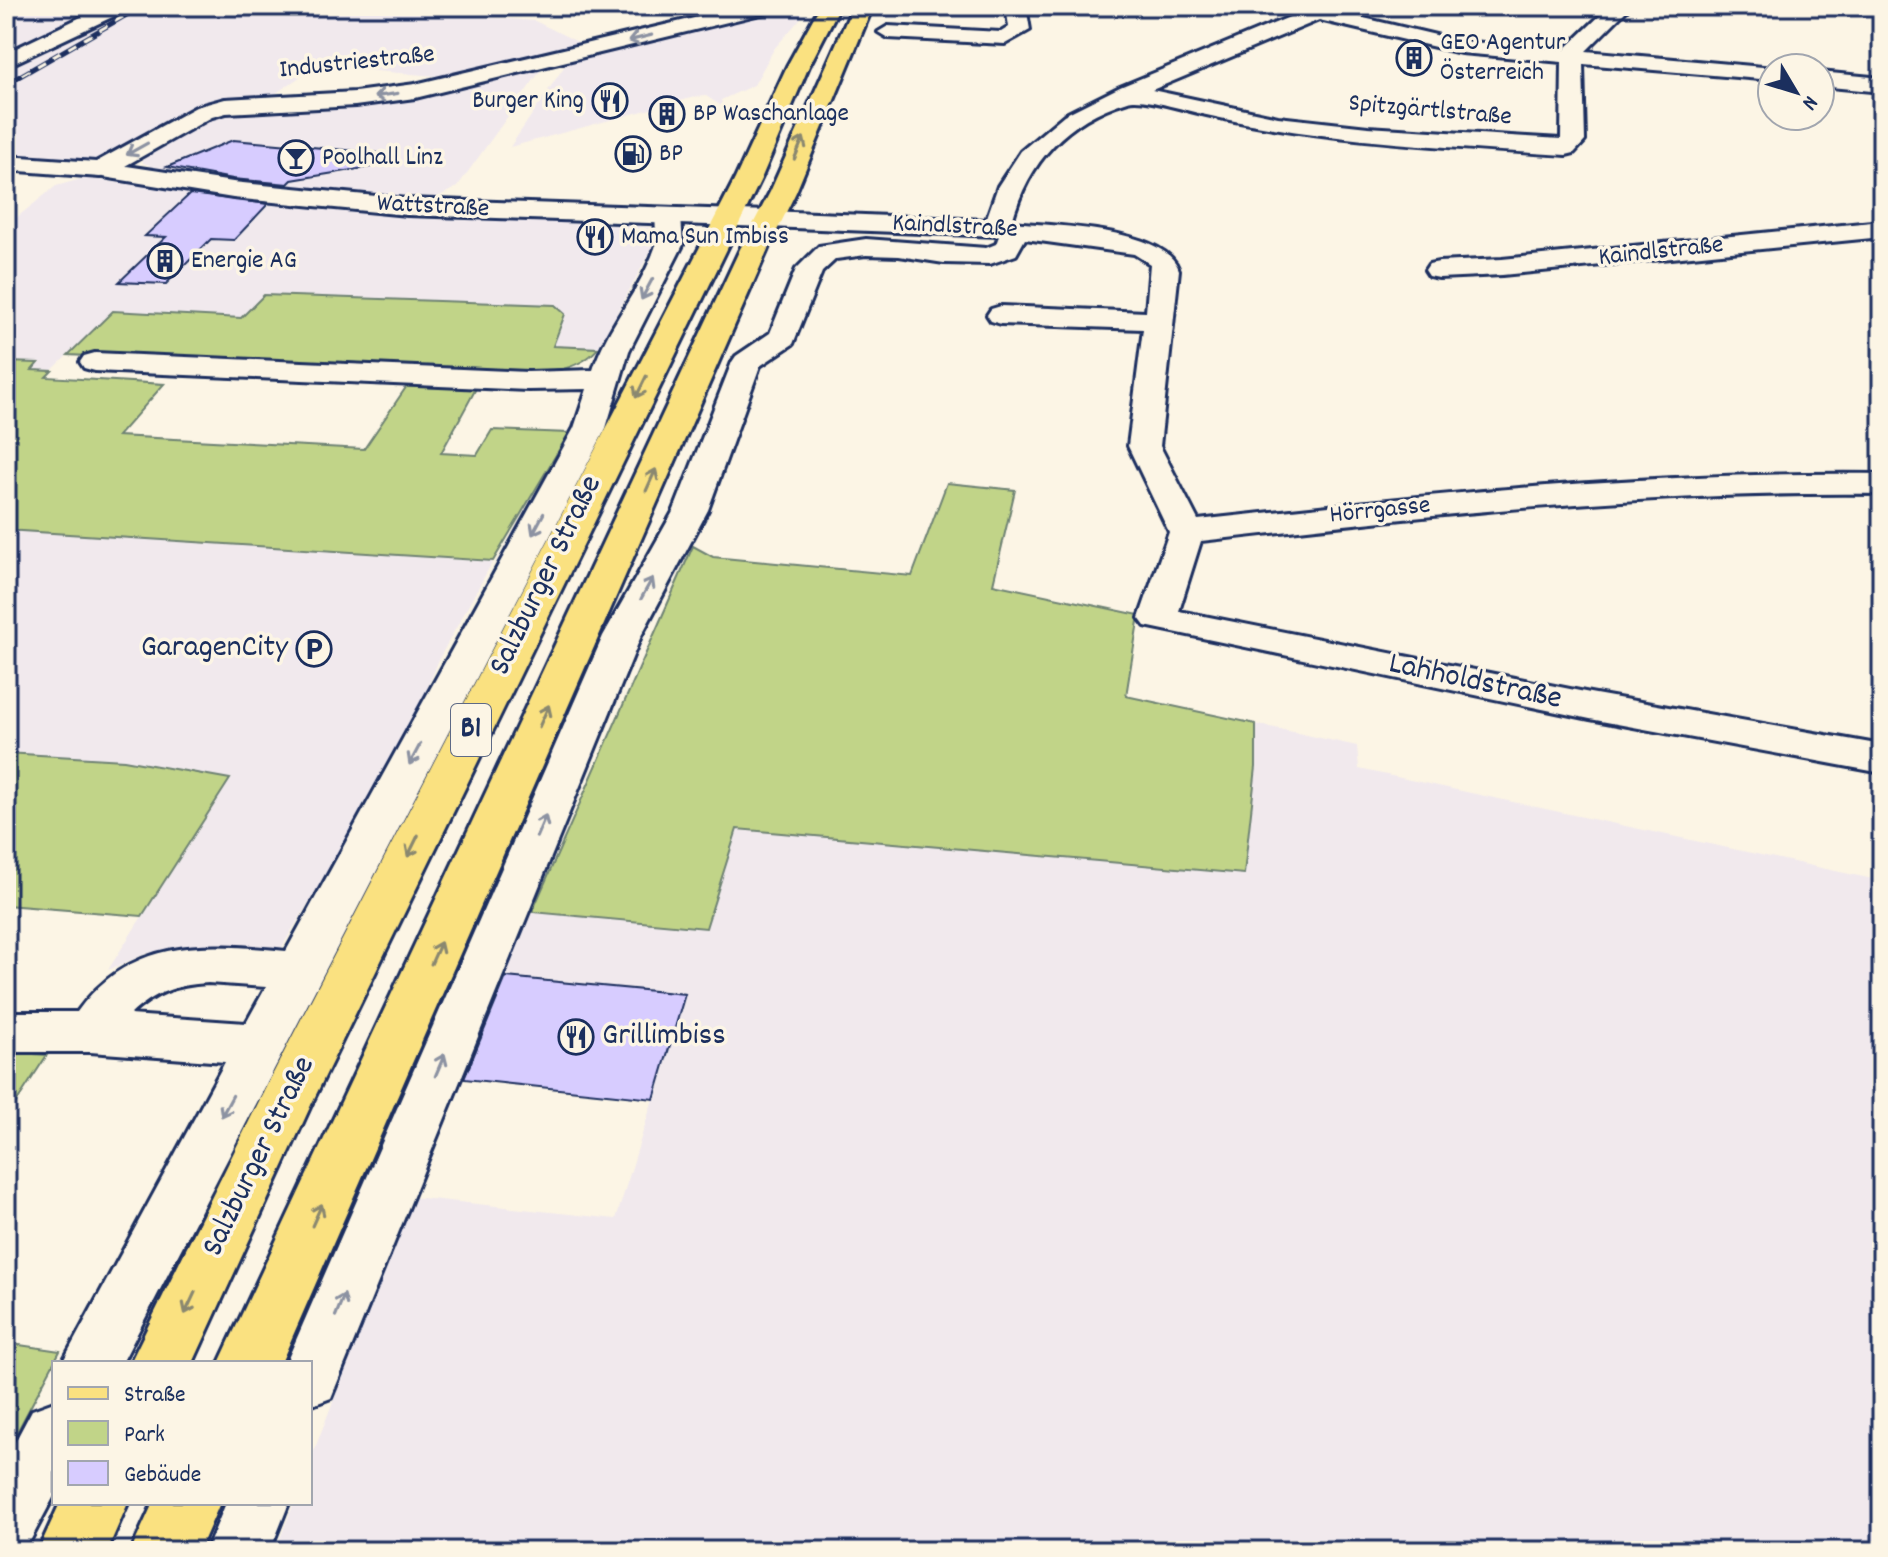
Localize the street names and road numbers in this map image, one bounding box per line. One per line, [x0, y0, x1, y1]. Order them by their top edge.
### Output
street label: Industriestraße [277, 36, 437, 90]
street label: Spitzgärtlstraße [1347, 85, 1513, 137]
street label: Wattstraße [376, 186, 490, 228]
street label: Kaindlstraße [891, 205, 1019, 249]
street label: Kaindlstraße [1597, 227, 1725, 277]
street label: Salzburger Straße [479, 468, 615, 684]
street label: Hörrgasse [1328, 487, 1432, 535]
street label: Lahholdstraße [1384, 642, 1566, 724]
road number: B1 [451, 704, 491, 756]
street label: Salzburger Straße [192, 1049, 328, 1265]

